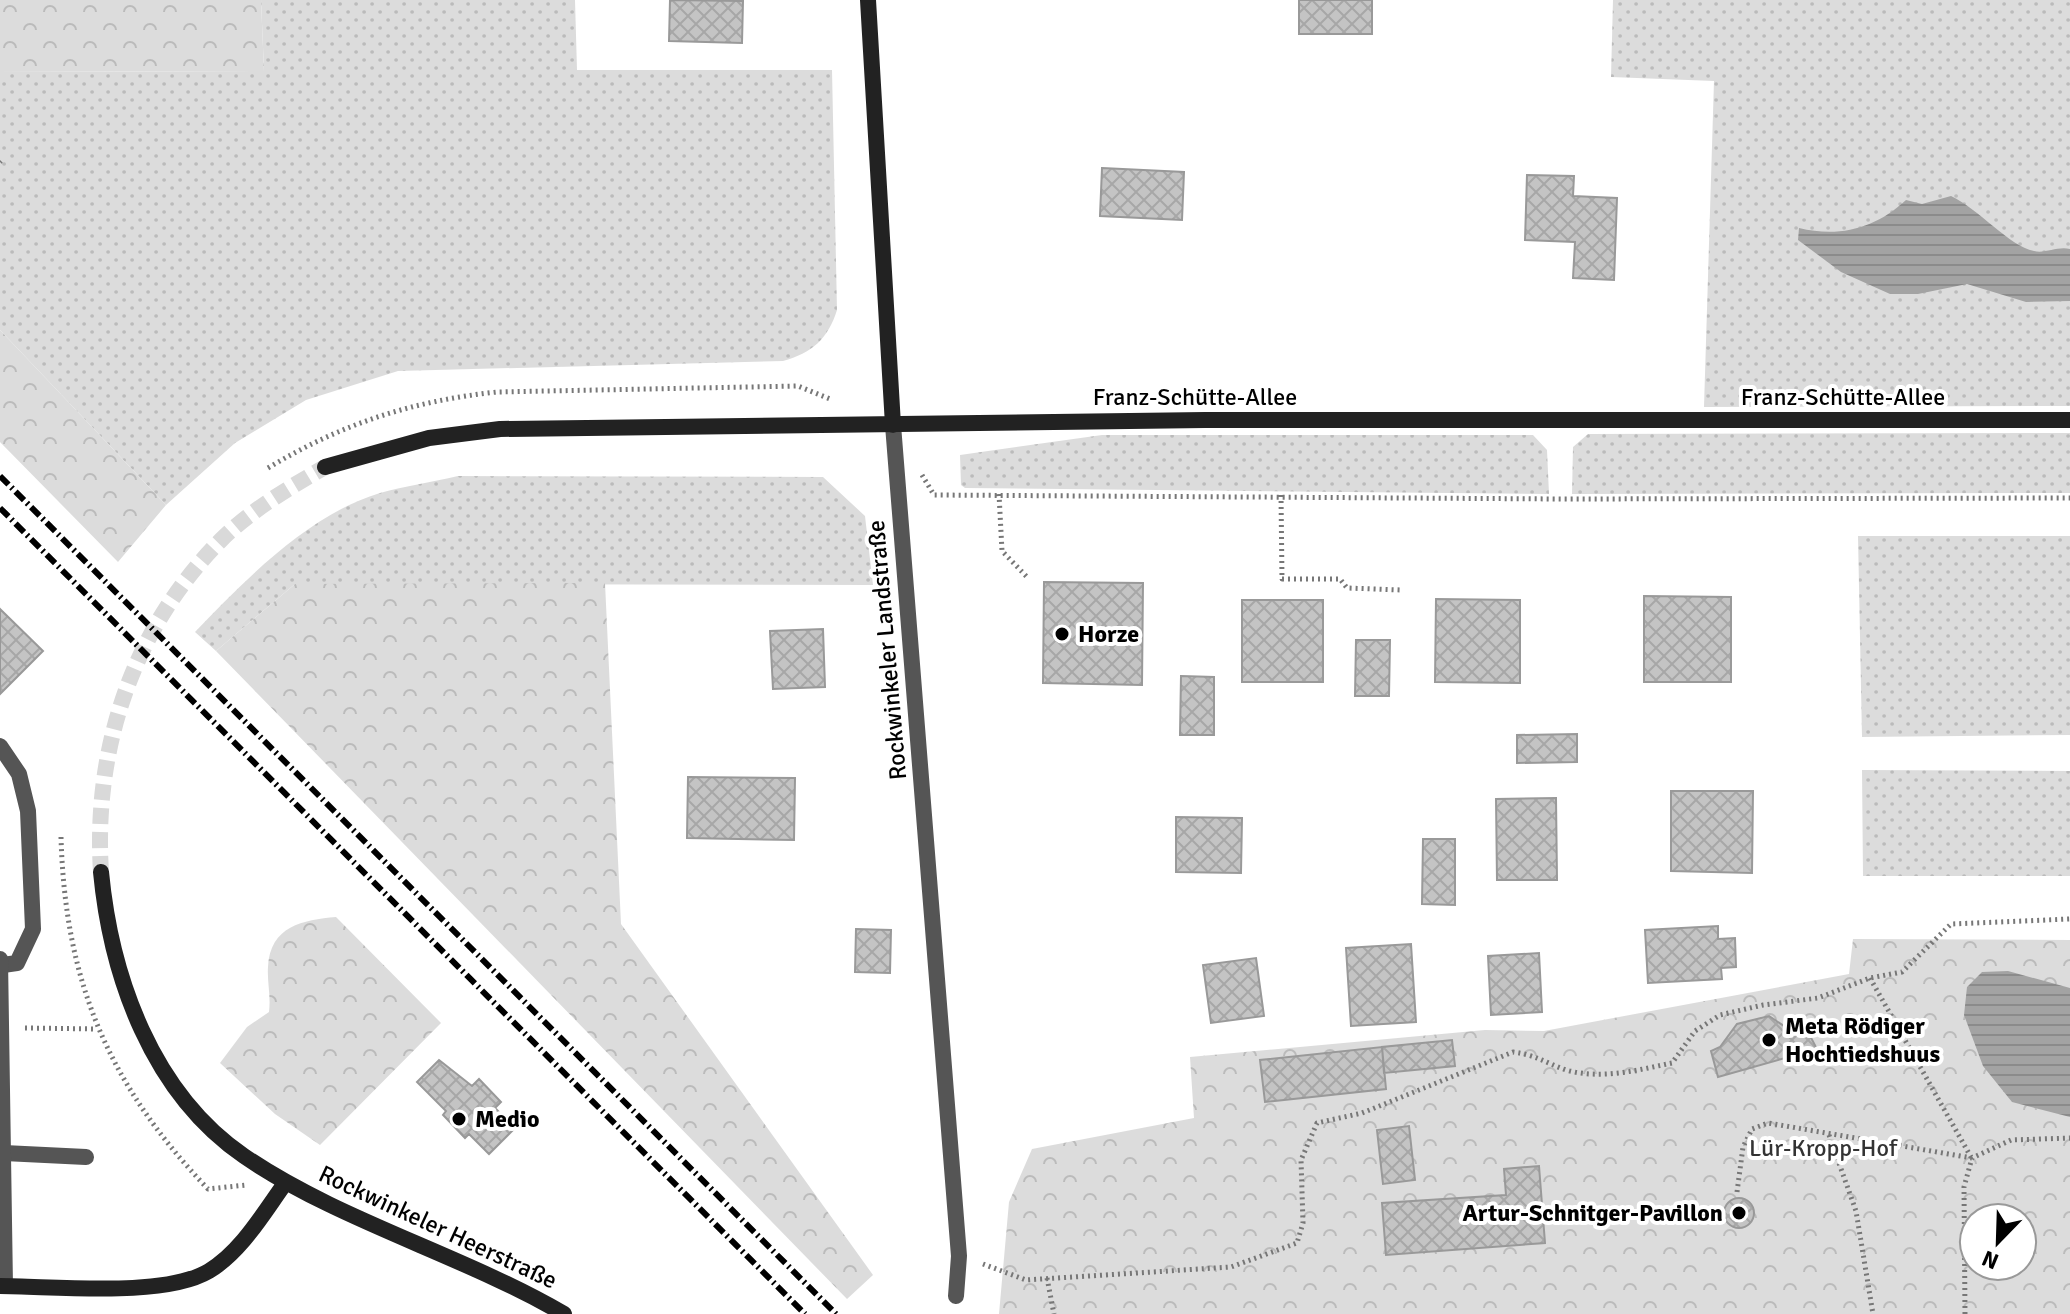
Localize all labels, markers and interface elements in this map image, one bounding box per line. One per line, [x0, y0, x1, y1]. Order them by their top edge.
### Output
street label: Franz-Schütte-Allee [1093, 382, 1297, 412]
street label: Franz-Schütte-Allee [1741, 382, 1945, 412]
street label: Rockwinkeler Landstraße [861, 519, 913, 781]
place label: Horze [1078, 619, 1139, 649]
marker: Horze [1053, 625, 1071, 643]
place label: Meta Rödiger Hochtiedshuus [1785, 1011, 1940, 1069]
marker: Meta Rödiger Hochtiedshuus [1760, 1031, 1778, 1049]
place label: Medio [475, 1104, 540, 1134]
marker: Medio [450, 1110, 468, 1128]
park label: Lür-Kropp-Hof [1749, 1133, 1898, 1163]
street label: Rockwinkeler Heerstraße [314, 1159, 562, 1295]
place label: Artur-Schnitger-Pavillon [1462, 1198, 1723, 1228]
north arrow [1958, 1202, 2038, 1282]
marker: Artur-Schnitger-Pavillon [1730, 1204, 1748, 1222]
text: N [1978, 1245, 2003, 1275]

